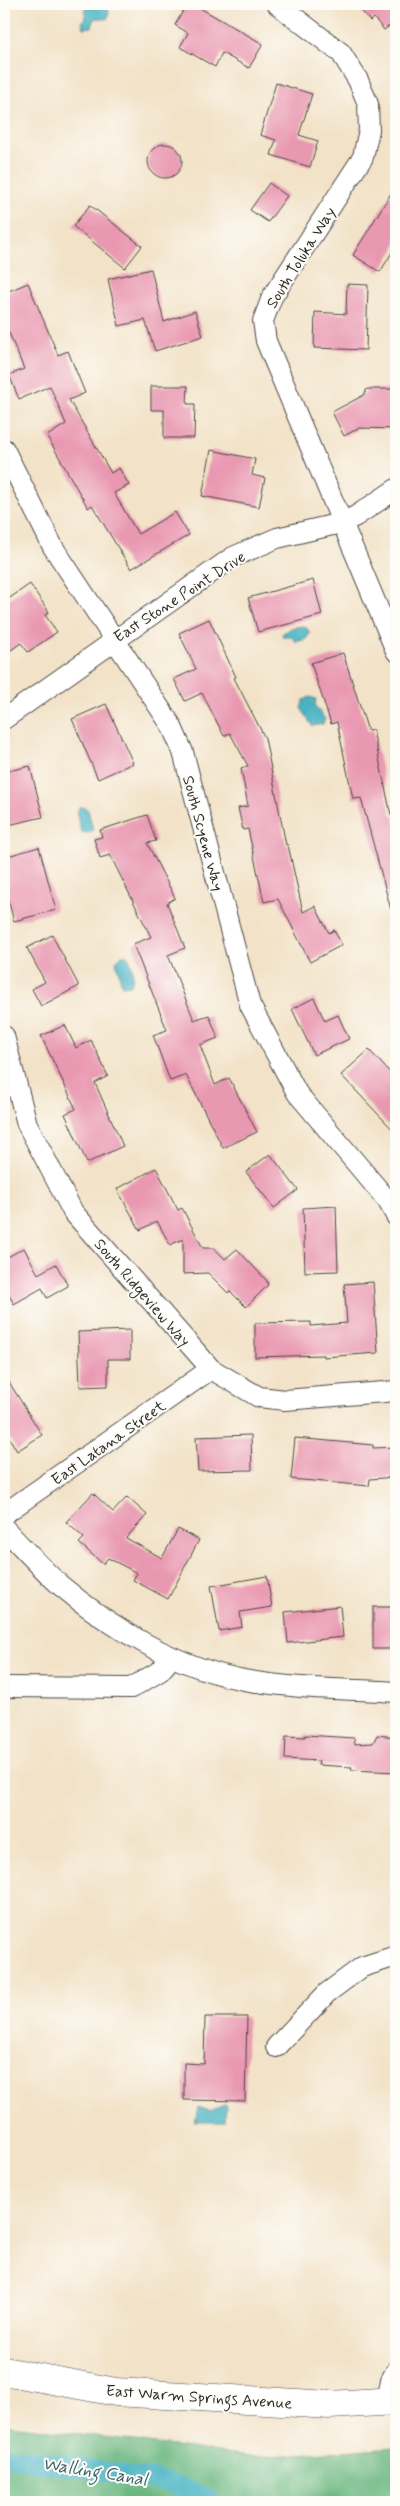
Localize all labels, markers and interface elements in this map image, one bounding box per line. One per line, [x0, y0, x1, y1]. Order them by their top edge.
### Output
street label: South Toluka Way [262, 203, 341, 312]
street label: East Stone Point Drive [110, 547, 250, 648]
street label: South Scyene Way [177, 773, 228, 893]
street label: South Ridgeview Way [88, 1234, 195, 1352]
street label: East Latana Street [47, 1396, 171, 1491]
street label: East Warm Springs Avenue [105, 2381, 293, 2415]
water label: Walling Canal [40, 2452, 151, 2494]

